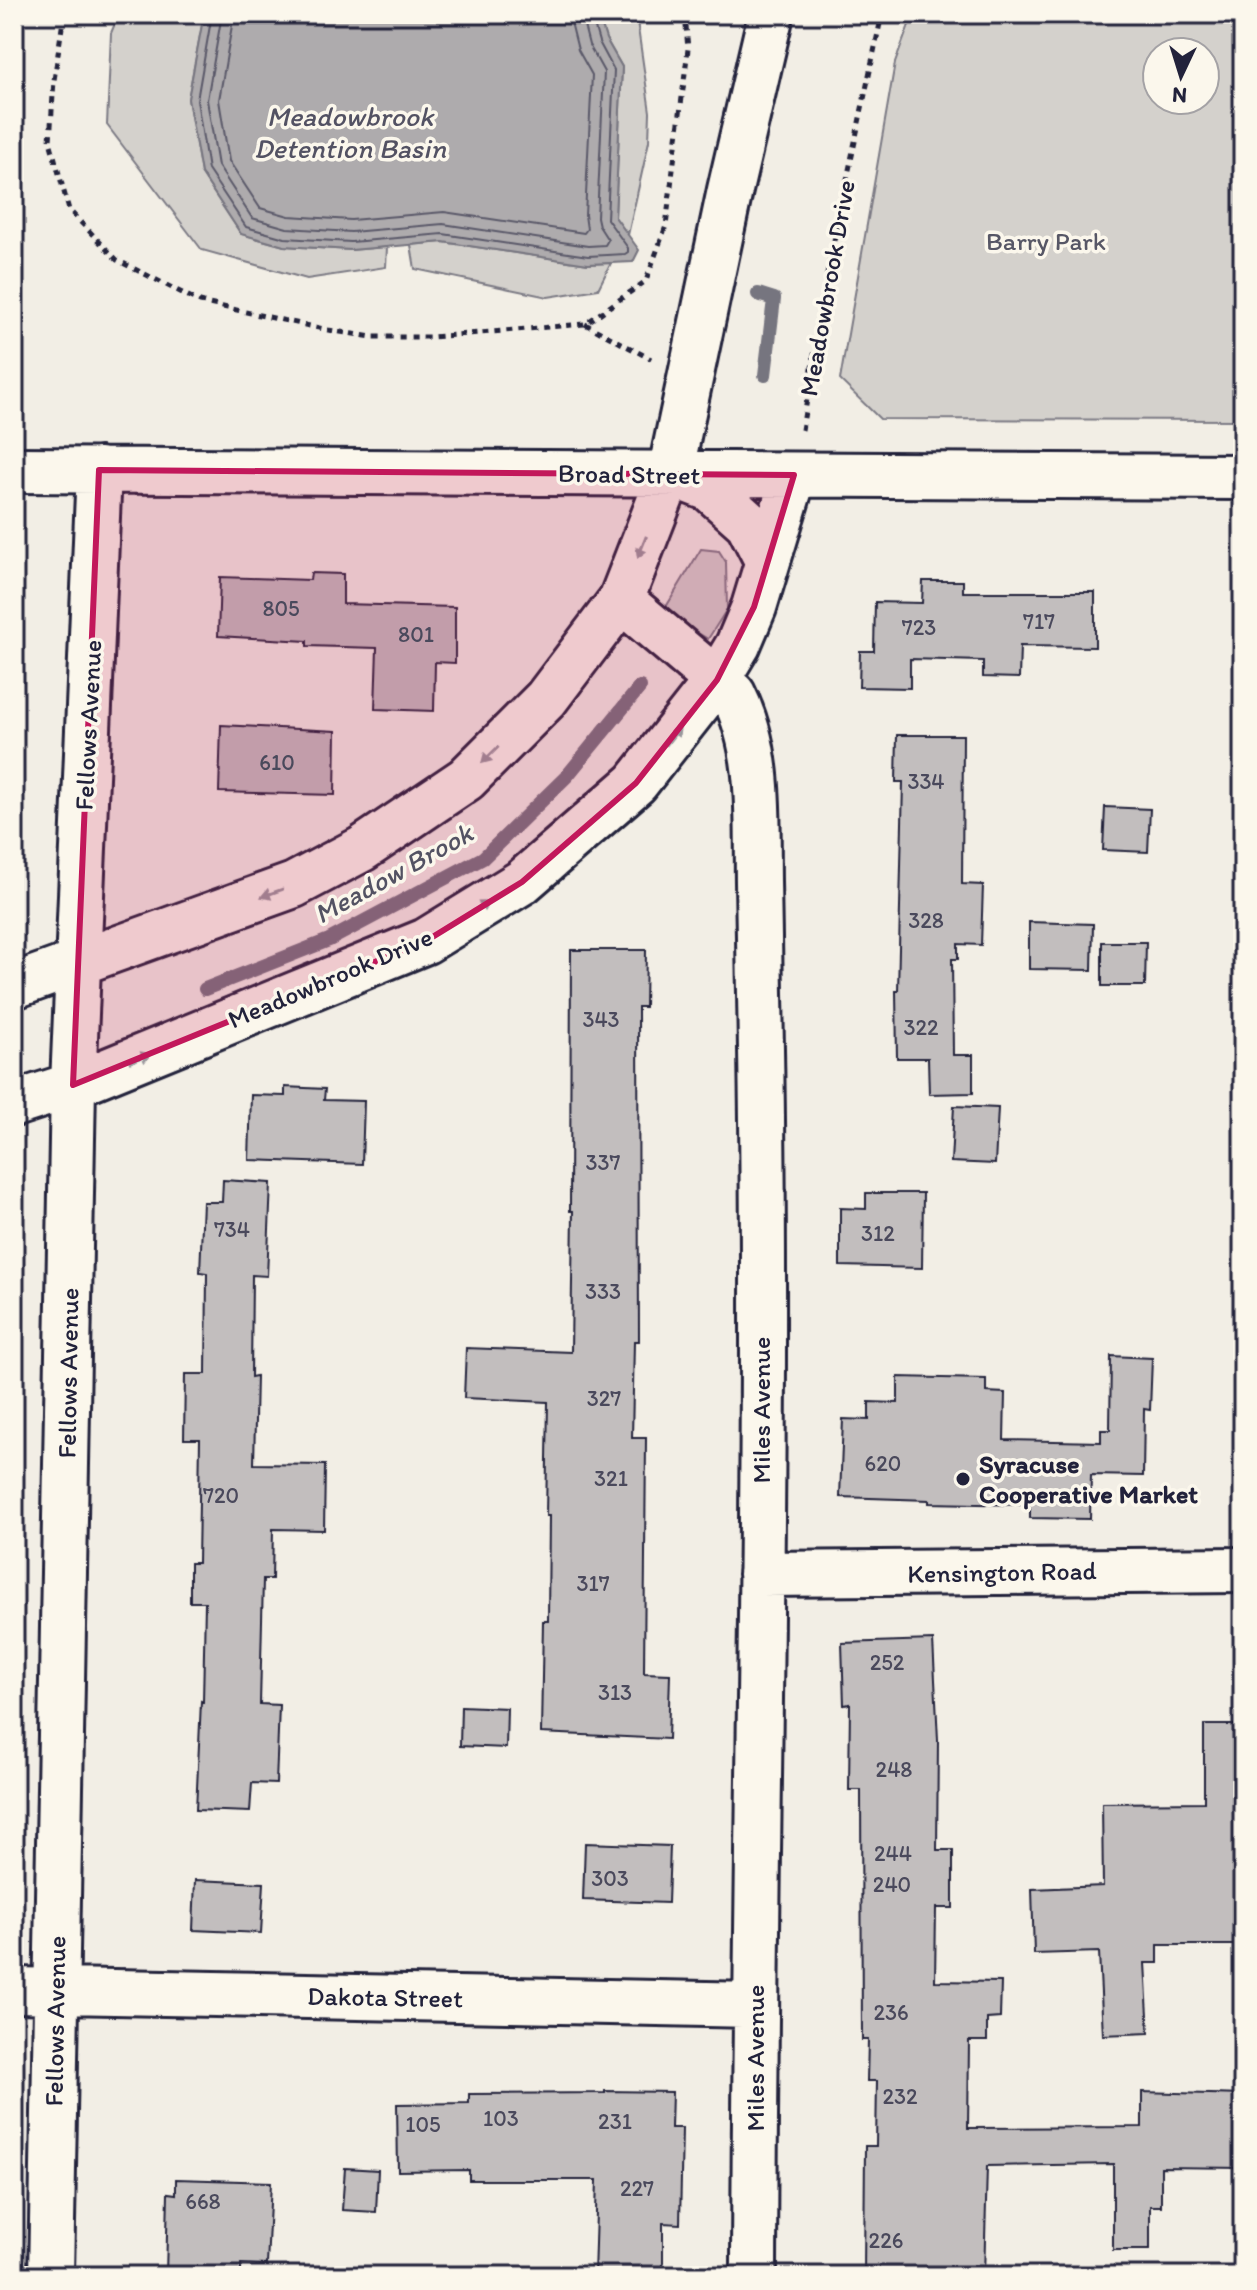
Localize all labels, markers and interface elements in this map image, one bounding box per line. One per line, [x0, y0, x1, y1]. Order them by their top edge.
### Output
north arrow [1141, 36, 1221, 116]
text: N [1171, 81, 1188, 109]
water label: Meadowbrook Detention Basin [254, 99, 447, 165]
street label: Meadowbrook Drive [792, 177, 862, 399]
park label: Barry Park [986, 225, 1106, 257]
street label: Broad Street [558, 457, 701, 491]
one-way arrow [635, 535, 648, 559]
house number: 805 [262, 595, 300, 622]
house number: 717 [1023, 608, 1055, 635]
house number: 723 [902, 614, 936, 641]
house number: 801 [398, 621, 434, 648]
street label: Fellows Avenue [68, 639, 108, 811]
one-way arrow [664, 726, 680, 746]
one-way arrow [481, 745, 500, 764]
house number: 610 [259, 749, 295, 776]
house number: 334 [907, 768, 945, 795]
water label: Meadow Brook [308, 815, 480, 931]
one-way arrow [260, 887, 284, 900]
one-way arrow [468, 901, 490, 915]
house number: 328 [908, 907, 944, 934]
street label: Meadowbrook Drive [223, 920, 437, 1036]
house number: 343 [582, 1006, 620, 1033]
house number: 322 [903, 1014, 939, 1041]
one-way arrow [128, 1051, 152, 1064]
house number: 337 [586, 1149, 621, 1176]
house number: 734 [214, 1216, 250, 1243]
house number: 312 [861, 1220, 895, 1247]
house number: 333 [585, 1278, 621, 1305]
street label: Fellows Avenue [51, 1287, 85, 1459]
street label: Miles Avenue [745, 1337, 777, 1483]
house number: 327 [587, 1385, 621, 1412]
place label: Syracuse Cooperative Market [979, 1448, 1198, 1510]
house number: 620 [865, 1450, 901, 1477]
house number: 321 [594, 1465, 628, 1492]
marker: Syracuse Cooperative Market [954, 1470, 972, 1488]
house number: 720 [203, 1482, 239, 1509]
street label: Kensington Road [907, 1554, 1098, 1590]
house number: 317 [576, 1570, 610, 1597]
house number: 252 [870, 1649, 905, 1676]
house number: 313 [598, 1679, 632, 1706]
house number: 248 [876, 1756, 912, 1783]
house number: 244 [874, 1840, 912, 1867]
house number: 303 [591, 1865, 629, 1892]
house number: 240 [873, 1871, 911, 1898]
street label: Fellows Avenue [38, 1935, 72, 2107]
street label: Dakota Street [307, 1980, 463, 2014]
street label: Miles Avenue [739, 1985, 771, 2131]
house number: 236 [873, 1999, 909, 2026]
house number: 232 [882, 2083, 918, 2110]
house number: 103 [483, 2105, 519, 2132]
house number: 231 [598, 2108, 632, 2135]
house number: 105 [405, 2111, 441, 2138]
house number: 227 [620, 2175, 654, 2202]
house number: 668 [185, 2188, 221, 2215]
house number: 226 [869, 2227, 903, 2254]

